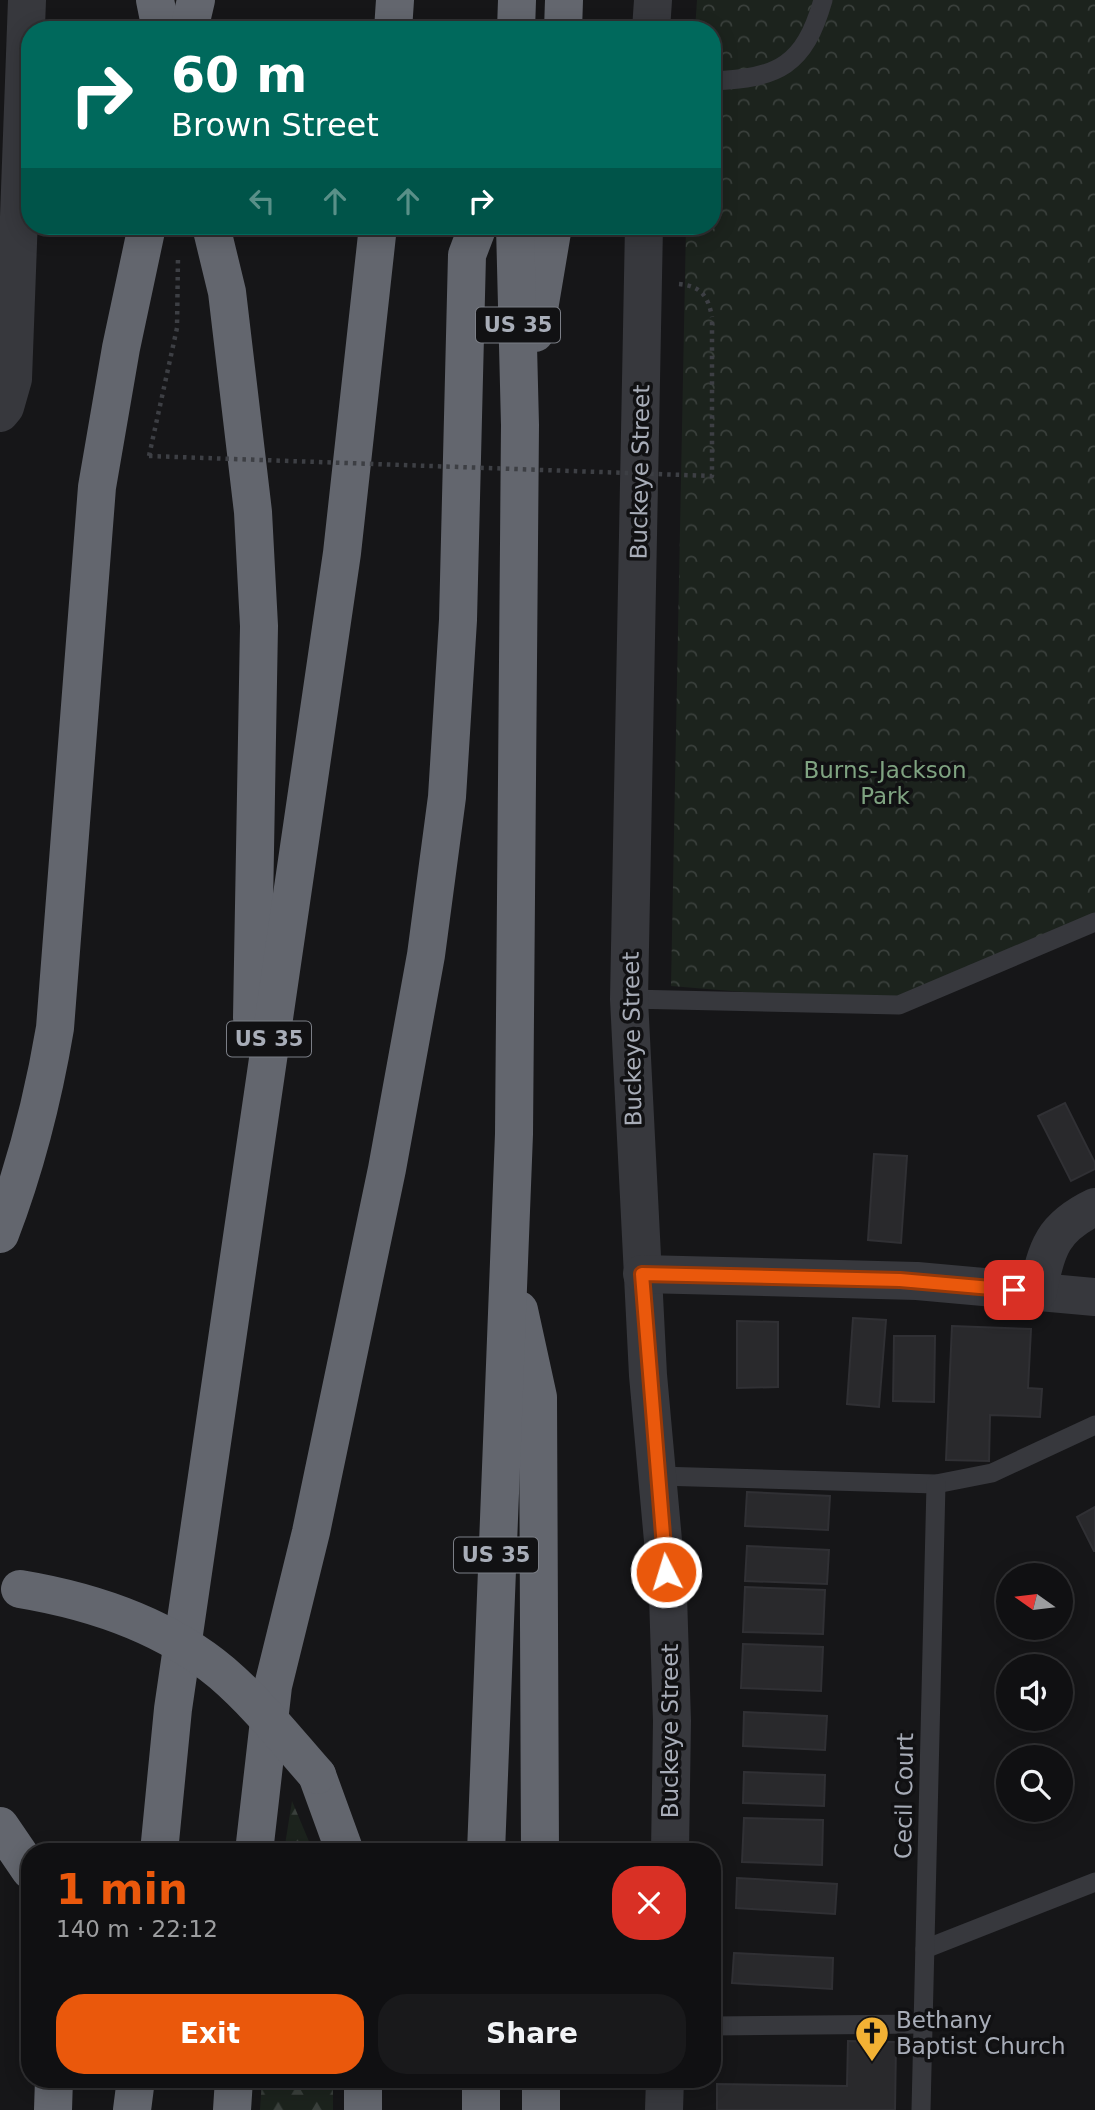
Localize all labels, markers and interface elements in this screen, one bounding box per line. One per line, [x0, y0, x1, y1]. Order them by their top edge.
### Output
text: 60 m [171, 47, 307, 104]
icon: right [56, 49, 147, 140]
text: Brown Street [171, 106, 379, 144]
icon: left [243, 182, 281, 220]
icon: ahead [316, 182, 354, 220]
icon: ahead [389, 182, 427, 220]
icon: right [462, 182, 500, 220]
road number: US 35 [476, 308, 560, 342]
street label: Buckeye Street [625, 384, 655, 560]
park label: Burns-Jackson Park [803, 757, 967, 809]
street label: Buckeye Street [617, 951, 647, 1127]
road number: US 35 [227, 1021, 311, 1056]
pin [984, 1260, 1044, 1320]
icon: arrive [995, 1271, 1033, 1309]
position arrow [629, 1535, 703, 1609]
road number: US 35 [454, 1538, 538, 1572]
north arrow [996, 1563, 1073, 1640]
map controls [996, 1563, 1073, 1822]
street label: Buckeye Street [657, 1644, 683, 1818]
button: sound [996, 1654, 1073, 1731]
street label: Cecil Court [890, 1733, 918, 1859]
button: search [996, 1745, 1073, 1822]
text: 1 min [56, 1865, 188, 1914]
button: close [612, 1866, 686, 1940]
text: 140 m · 22:12 [56, 1916, 218, 1942]
button: Exit [56, 1994, 364, 2074]
button: Share [378, 1994, 686, 2074]
place label: Bethany Baptist Church [896, 2007, 1066, 2059]
church icon: Bethany Baptist Church [853, 2014, 891, 2063]

